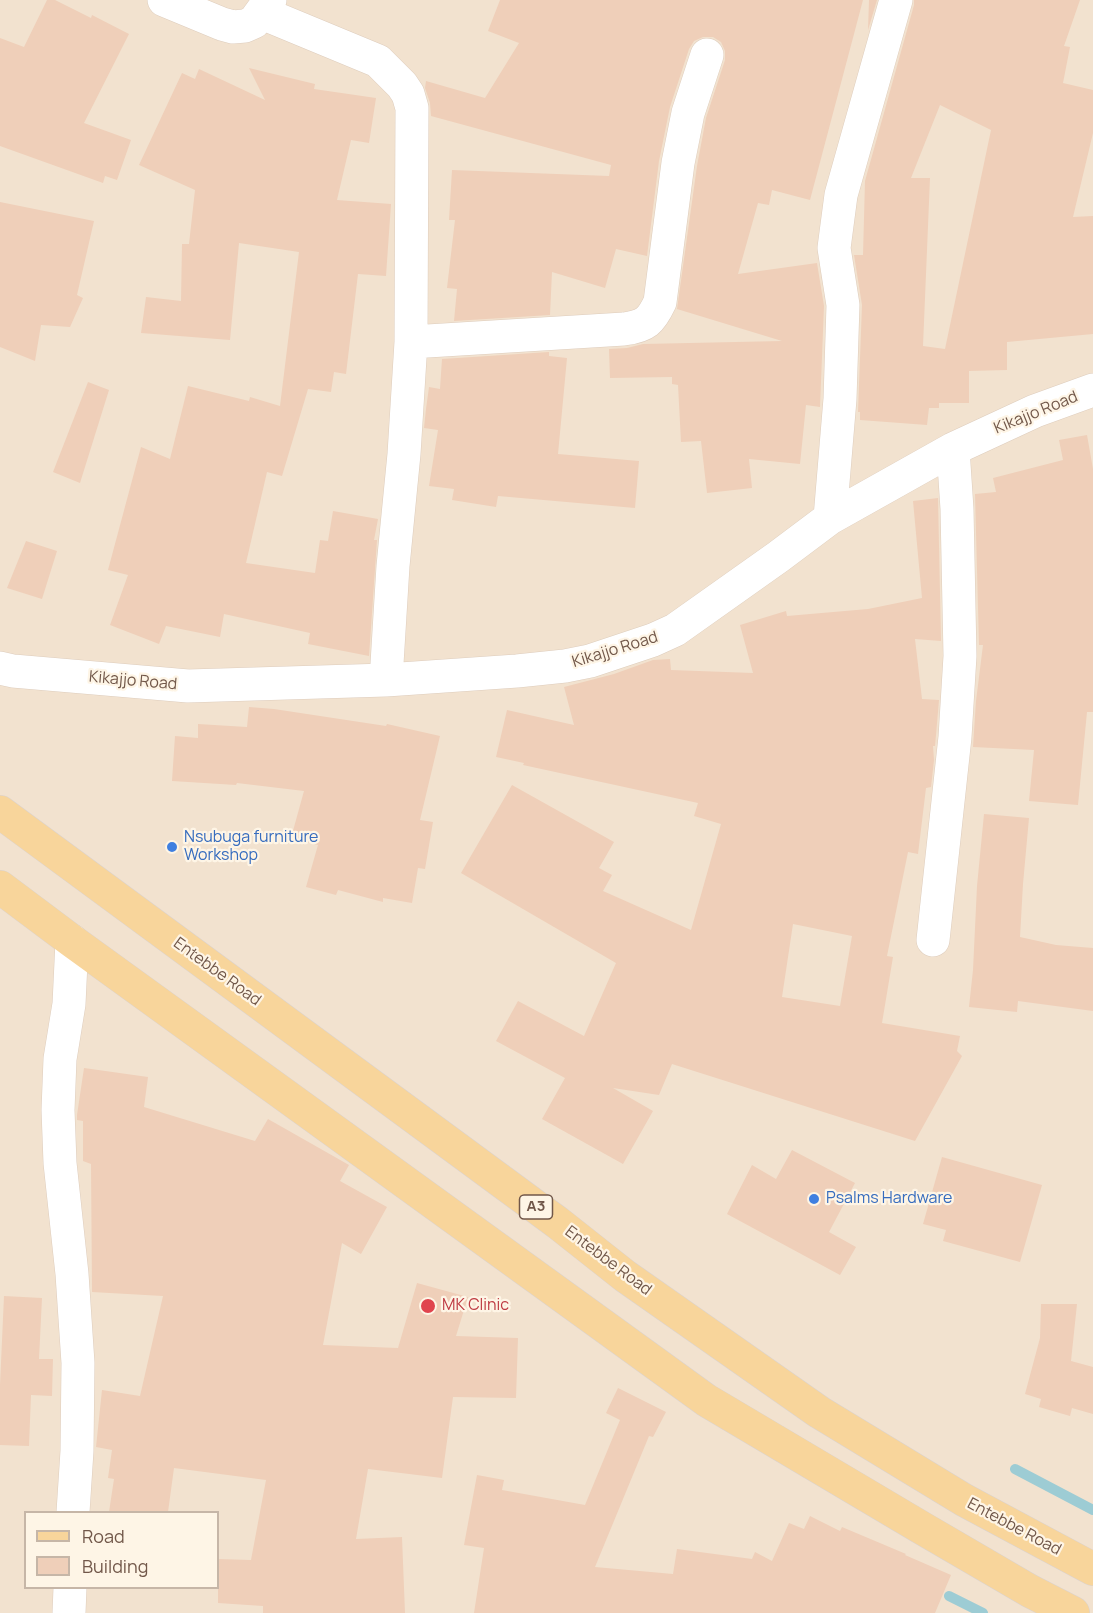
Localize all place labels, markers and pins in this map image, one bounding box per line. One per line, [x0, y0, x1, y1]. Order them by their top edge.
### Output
place label: Nsubuga furniture Workshop [184, 828, 318, 866]
marker: Nsubuga furniture Workshop [165, 840, 179, 854]
place label: Psalms Hardware [826, 1189, 952, 1209]
marker: Psalms Hardware [807, 1192, 821, 1206]
place label: MK Clinic [442, 1296, 509, 1316]
marker: MK Clinic [419, 1297, 437, 1315]

